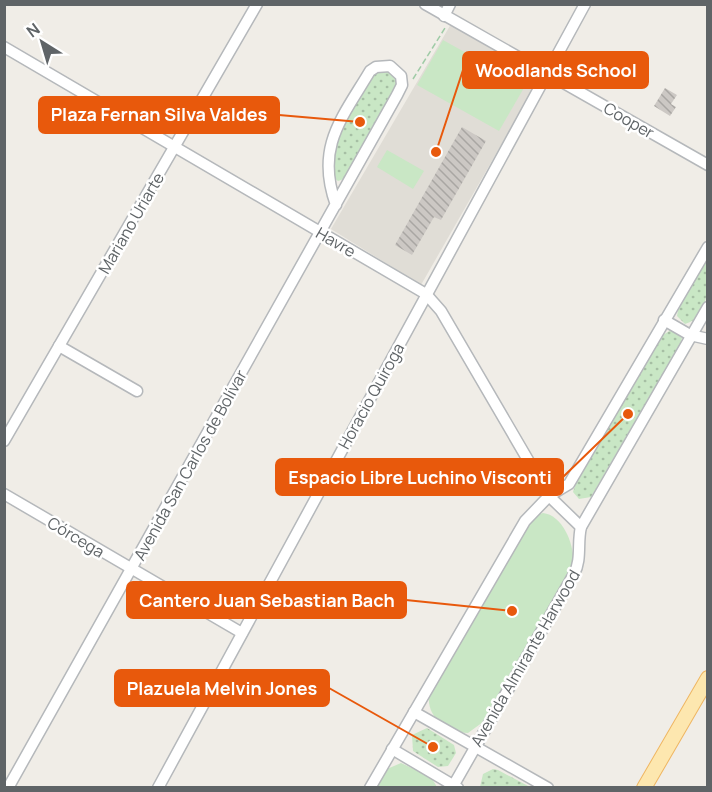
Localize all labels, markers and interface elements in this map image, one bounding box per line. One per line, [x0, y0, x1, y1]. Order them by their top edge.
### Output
north arrow [12, 12, 72, 72]
text: N [22, 18, 44, 42]
callout: Woodlands School [463, 52, 648, 88]
text: Woodlands School [475, 58, 637, 82]
callout: Plaza Fernan Silva Valdes [39, 97, 279, 133]
street label: Cooper [600, 97, 659, 143]
text: Plaza Fernan Silva Valdes [51, 102, 268, 126]
street label: Mariano Uriarte [93, 168, 169, 278]
street label: Havre [312, 222, 360, 262]
street label: Horacio Quiroga [333, 339, 409, 453]
street label: Avenida San Carlos de Bolívar [128, 366, 252, 564]
callout: Espacio Libre Luchino Visconti [276, 459, 563, 495]
text: Espacio Libre Luchino Visconti [288, 465, 552, 489]
street label: Córcega [43, 511, 109, 563]
street label: Avenida Almirante Harwood [465, 566, 585, 750]
callout: Cantero Juan Sebastian Bach [127, 582, 406, 618]
text: Cantero Juan Sebastian Bach [139, 588, 395, 612]
callout: Plazuela Melvin Jones [115, 670, 329, 706]
text: Plazuela Melvin Jones [127, 676, 318, 700]

